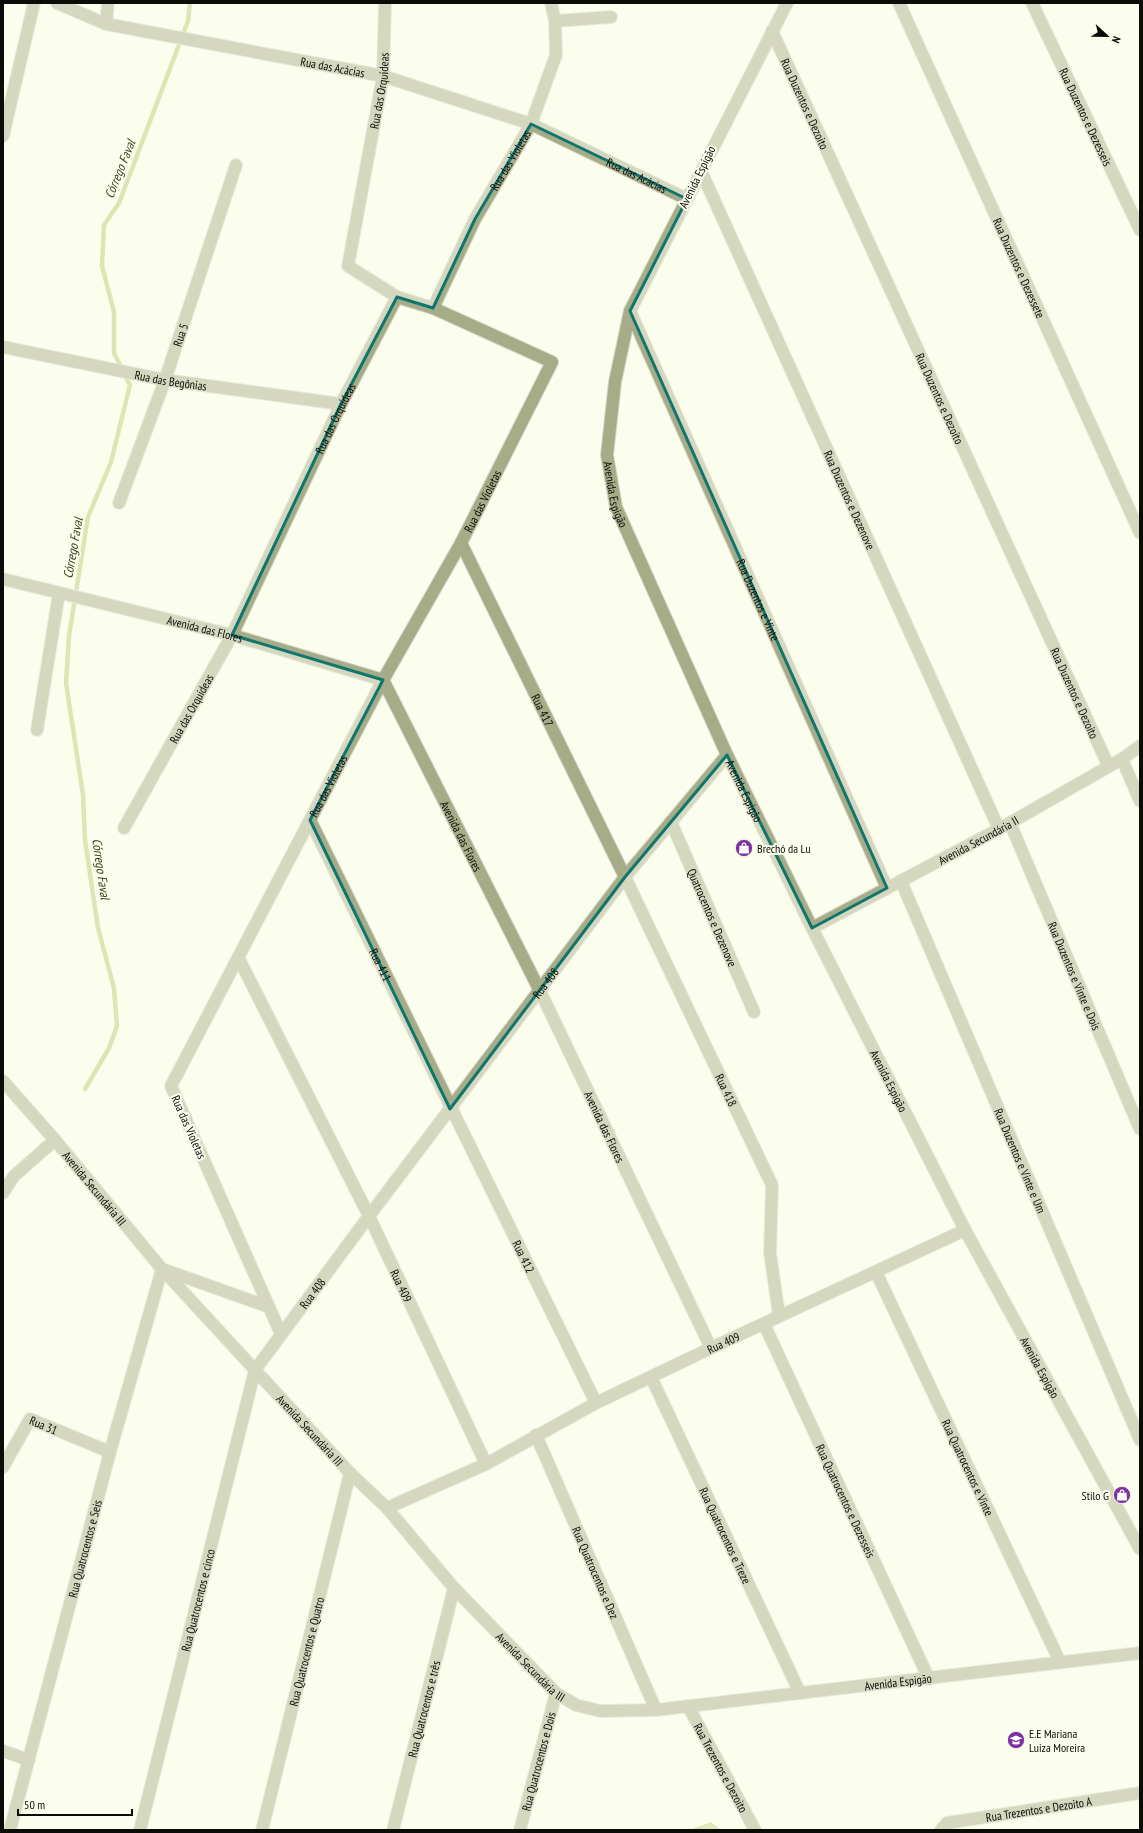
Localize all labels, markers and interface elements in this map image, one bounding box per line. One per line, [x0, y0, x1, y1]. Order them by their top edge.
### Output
north arrow [1087, 16, 1127, 56]
text: N [1109, 34, 1124, 45]
street label: Rua das Orquídeas [366, 52, 391, 130]
street label: Rua das Acácias [299, 53, 366, 80]
street label: Rua Duzentos e Dezoito [778, 56, 833, 152]
street label: Rua Duzentos e Dezesseis [1056, 65, 1116, 168]
street label: Rua das Violetas [486, 127, 534, 193]
water label: Córrego Faval [101, 136, 140, 201]
street label: Avenida Espigão [675, 143, 719, 211]
street label: Rua das Acácias [604, 154, 669, 196]
street label: Rua Duzentos e Dezessete [990, 215, 1049, 320]
street label: Rua 5 [169, 321, 191, 348]
street label: Rua Duzentos e Dezoito [913, 350, 967, 446]
street label: Rua das Begônias [133, 367, 208, 393]
street label: Rua das Orquídeas [311, 380, 358, 456]
street label: Rua Duzentos e Dezenove [821, 448, 879, 552]
street label: Avenida Espigão [601, 460, 632, 530]
street label: Rua das Violetas [460, 467, 504, 535]
water label: Córrego Faval [59, 514, 87, 580]
street label: Rua Duzentos e Vinte [734, 556, 783, 643]
street label: Avenida das Flores [166, 612, 245, 645]
street label: Rua Duzentos e Dezoito [1048, 645, 1102, 741]
street label: Rua das Orquídeas [166, 671, 216, 746]
street label: Rua 417 [529, 691, 557, 729]
street label: Rua das Violetas [305, 752, 350, 819]
street label: Avenida Espigão [723, 757, 766, 824]
street label: Avenida das Flores [438, 798, 486, 874]
street label: Avenida Secundária II [935, 812, 1021, 868]
water label: Córrego Faval [88, 837, 114, 903]
shop icon: Brechó da Lu [734, 838, 754, 858]
place label: Brechó da Lu [757, 841, 811, 856]
street label: Quatrocentos e Dezenove [685, 866, 741, 969]
street label: Rua Duzentos e Vinte e Dois [1045, 919, 1105, 1032]
street label: Rua 411 [367, 946, 395, 983]
street label: Rua 408 [529, 964, 562, 1001]
street label: Avenida Espigão [867, 1047, 911, 1114]
street label: Rua 418 [712, 1071, 741, 1109]
street label: Avenida das Flores [581, 1088, 628, 1165]
street label: Rua das Violetas [168, 1093, 210, 1161]
street label: Rua Duzentos e Vinte e Um [992, 1106, 1050, 1215]
street label: Avenida Secundária III [60, 1148, 130, 1228]
street label: Rua 412 [510, 1238, 538, 1275]
street label: Rua 409 [388, 1267, 416, 1304]
street label: Rua 408 [296, 1275, 328, 1311]
street label: Rua 409 [704, 1328, 742, 1356]
street label: Avenida Espigão [1017, 1334, 1063, 1400]
street label: Avenida Secundária III [274, 1391, 347, 1469]
street label: Rua 31 [27, 1412, 60, 1437]
street label: Rua Quatrocentos e Vinte [939, 1417, 997, 1518]
street label: Rua Quatrocentos e Dezesseis [813, 1442, 879, 1560]
street label: Rua Quatrocentos e Treze [696, 1485, 755, 1586]
shop icon: Stilo G [1112, 1485, 1132, 1505]
place label: Stilo G [1082, 1488, 1109, 1503]
street label: Rua Quatrocentos e Seis [64, 1498, 105, 1599]
street label: Rua Quatrocentos e Dez [569, 1524, 623, 1621]
street label: Rua Quatrocentos e cinco [177, 1547, 217, 1653]
street label: Rua Quatrocentos e Quatro [285, 1595, 327, 1708]
street label: Avenida Secundária III [493, 1629, 568, 1704]
street label: Rua Quatrocentos e três [404, 1659, 443, 1759]
street label: Avenida Espigão [863, 1670, 932, 1693]
street label: Rua Quatrocentos e Dois [518, 1710, 558, 1812]
street label: Rua Trezentos e Dezoito [691, 1720, 751, 1815]
place label: E.E Mariana Luiza Moreira [1029, 1726, 1085, 1755]
school or university icon: E.E Mariana Luiza Moreira [1006, 1730, 1026, 1750]
scale bar [18, 1791, 132, 1817]
street label: Rua Trezentos e Dezoito A [985, 1793, 1093, 1824]
text: 50 m [24, 1797, 45, 1812]

